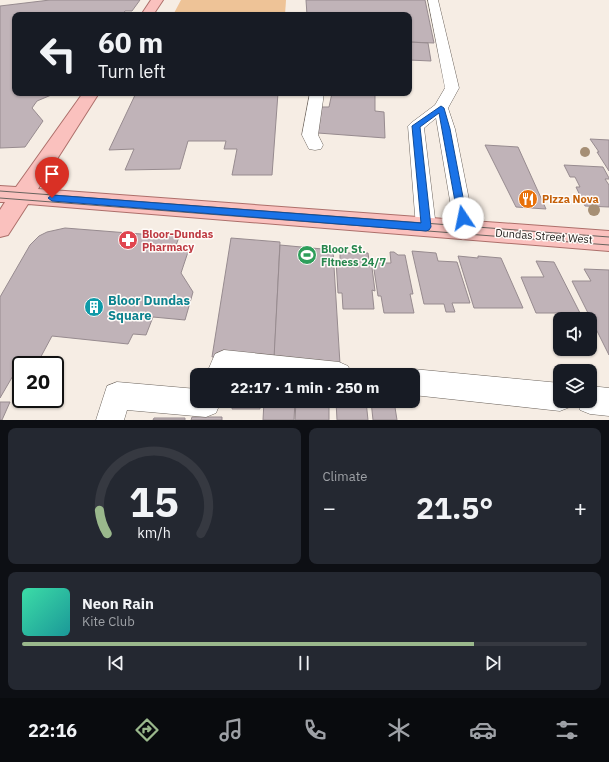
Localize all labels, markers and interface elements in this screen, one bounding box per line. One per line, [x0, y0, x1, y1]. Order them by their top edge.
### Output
text: 60 m [98, 24, 163, 61]
icon: left [32, 28, 84, 80]
text: Turn left [98, 60, 166, 83]
pin [35, 157, 69, 198]
icon: arrive [41, 163, 63, 185]
restaurant icon: Pizza Nova [517, 188, 539, 210]
place label: Pizza Nova [542, 192, 599, 206]
position arrow [442, 197, 484, 239]
street label: Dundas Street West [495, 226, 593, 246]
place label: Bloor-Dundas Pharmacy [142, 227, 214, 254]
pharmacy icon: Bloor-Dundas Pharmacy [117, 229, 139, 251]
place label: Bloor St. Fitness 24/7 [321, 242, 386, 269]
sports icon: Bloor St. Fitness 24/7 [296, 244, 318, 266]
place label: Bloor Dundas Square [108, 292, 190, 324]
building icon: Bloor Dundas Square [83, 296, 105, 318]
map controls [553, 312, 597, 408]
button: sound [553, 312, 597, 356]
speed limit sign: 20 [12, 356, 64, 408]
button: layers [553, 364, 597, 408]
text: 22:17 · 1 min · 250 m [231, 378, 379, 397]
text: Climate [323, 468, 367, 485]
text: 15 [129, 474, 179, 528]
text: 21.5° [416, 488, 493, 527]
text: − [323, 493, 336, 522]
text: + [574, 493, 587, 522]
text: km/h [137, 523, 171, 542]
text: Neon Rain [82, 594, 154, 613]
text: Kite Club [82, 613, 135, 630]
icon: previous [105, 652, 127, 674]
icon: pause [293, 652, 315, 674]
icon: next [482, 652, 504, 674]
icon: directions [133, 716, 161, 744]
icon: music [217, 716, 245, 744]
icon: phone [301, 716, 329, 744]
icon: climate [385, 716, 413, 744]
icon: car [469, 716, 497, 744]
icon: filters [553, 716, 581, 744]
text: 22:16 [28, 719, 77, 742]

